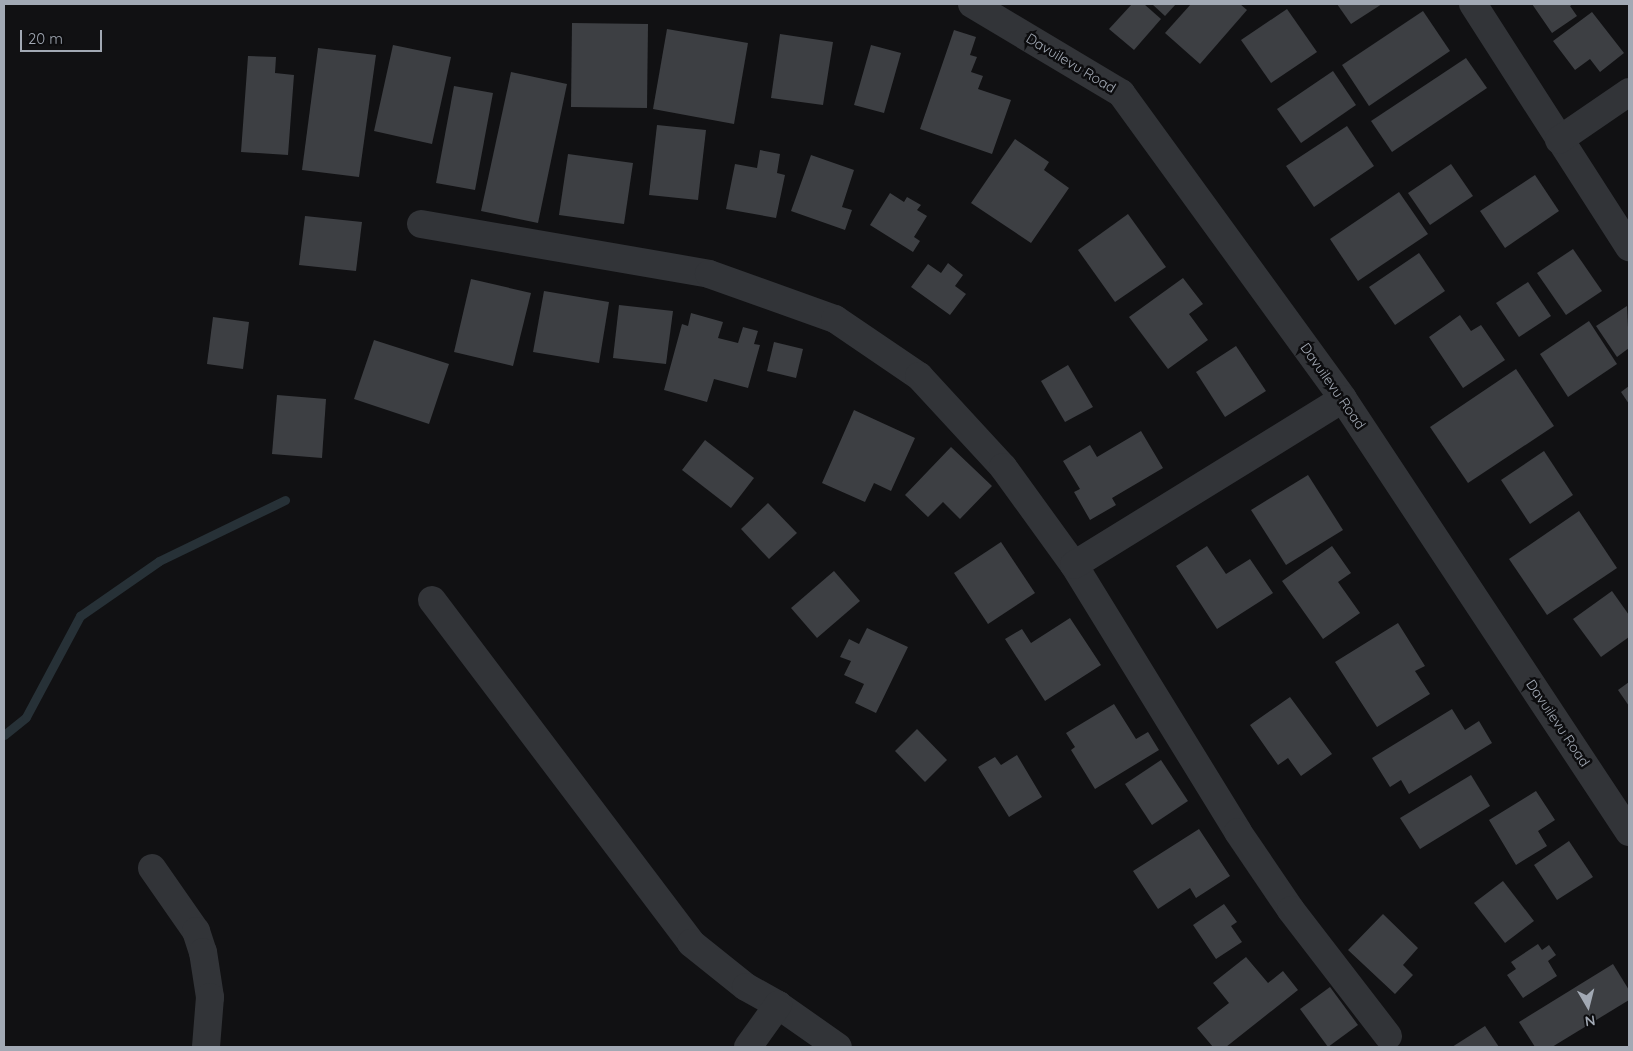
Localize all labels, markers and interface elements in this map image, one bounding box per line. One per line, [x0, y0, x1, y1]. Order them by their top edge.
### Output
scale bar [22, 20, 105, 52]
text: 20 m [28, 29, 63, 48]
street label: Davuilevu Road [1023, 30, 1119, 96]
street label: Davuilevu Road [1297, 340, 1369, 432]
street label: Davuilevu Road [1523, 676, 1593, 770]
north arrow [1563, 981, 1613, 1031]
text: N [1584, 1011, 1596, 1030]

